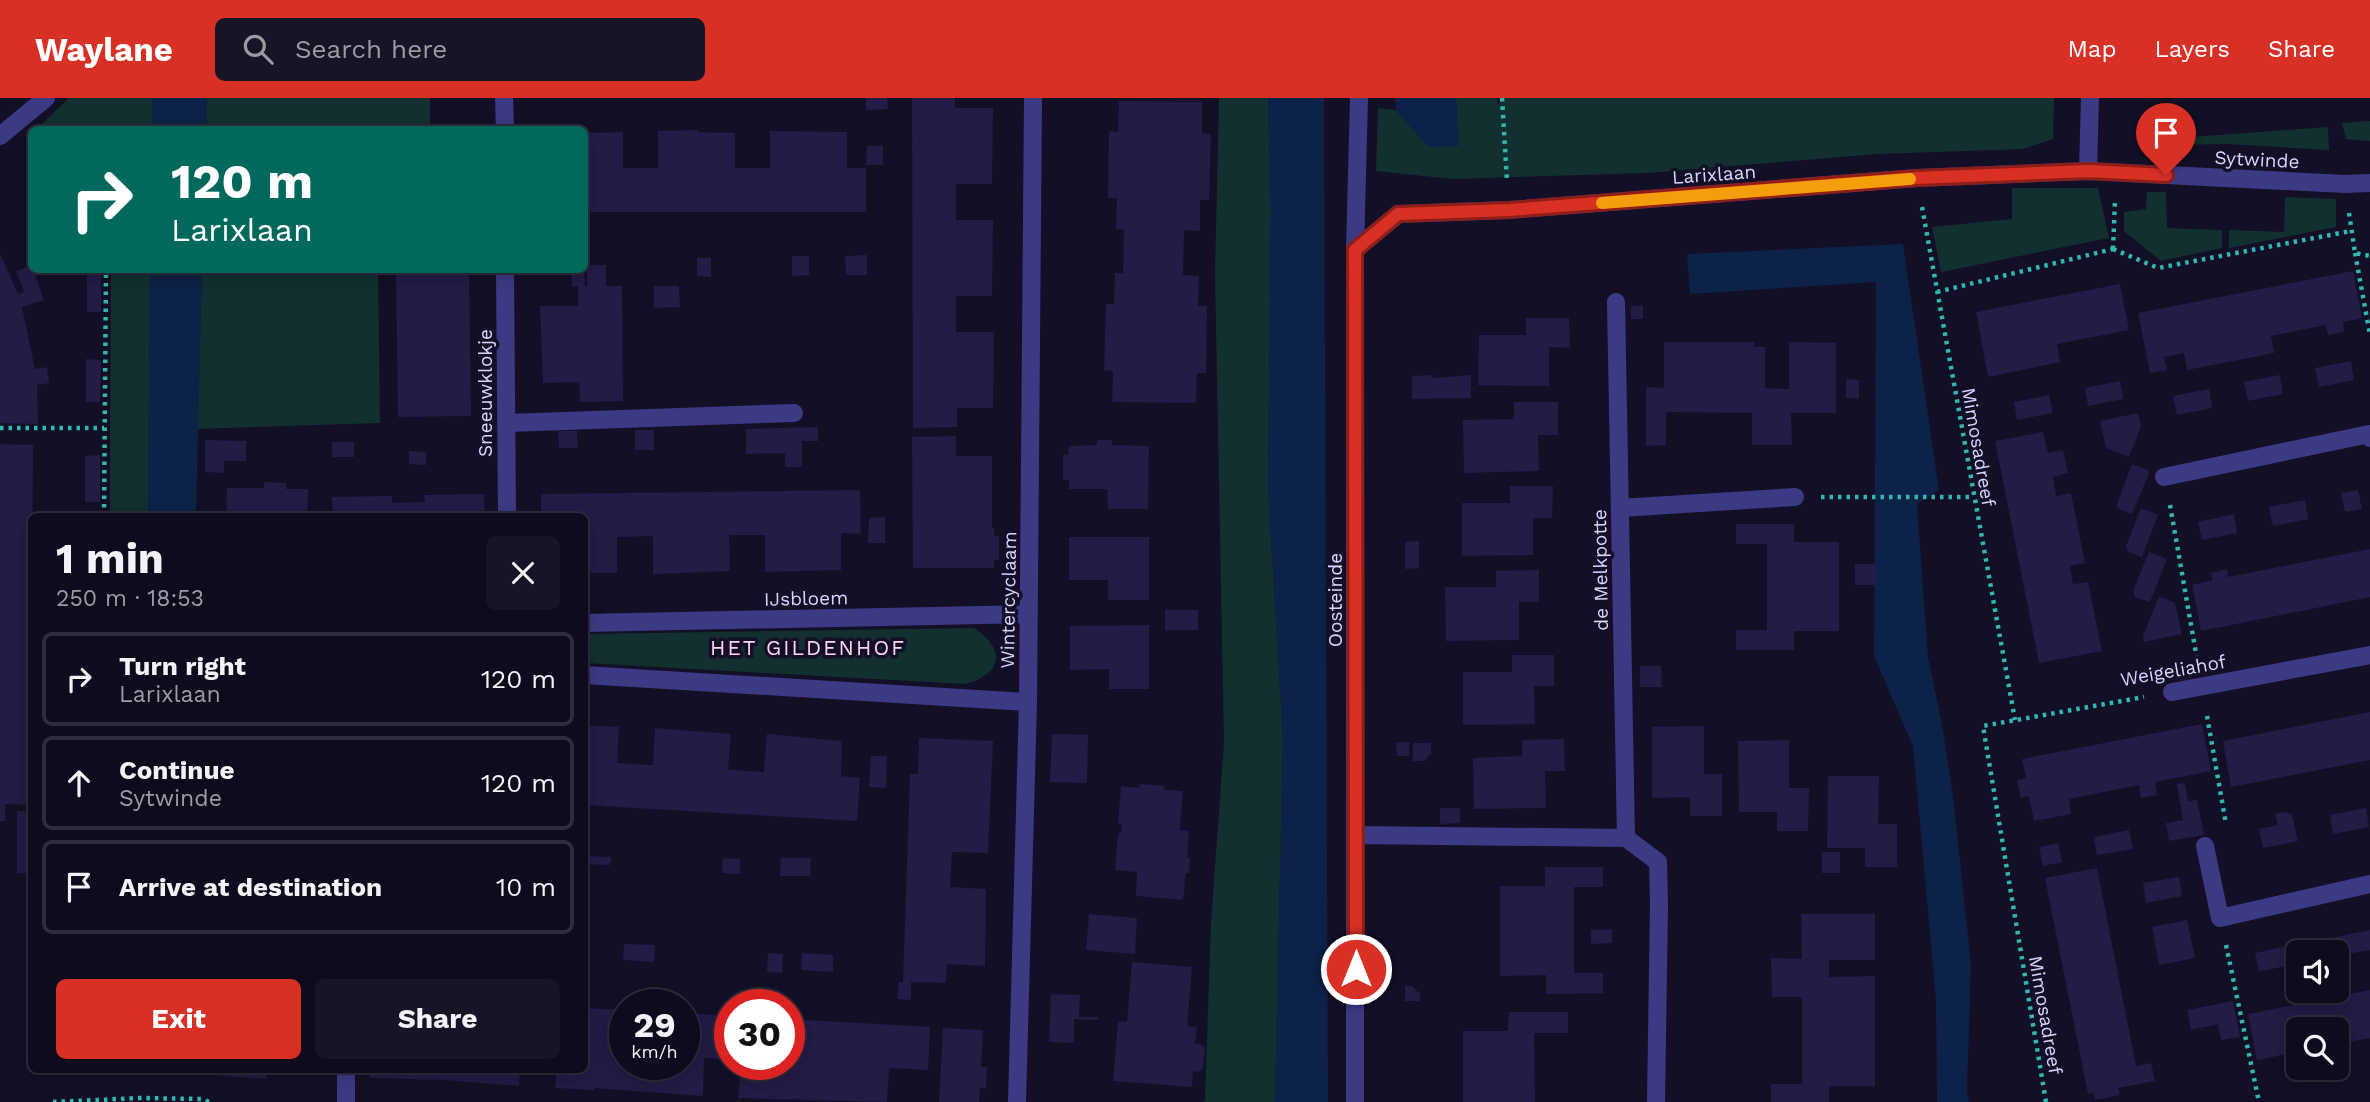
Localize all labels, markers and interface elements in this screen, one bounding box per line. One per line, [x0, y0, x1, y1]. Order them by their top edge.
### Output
search box [215, 18, 705, 81]
text: Waylane [35, 30, 173, 69]
icon: search [239, 30, 277, 68]
text: Search here [295, 34, 447, 64]
text: Map [2068, 35, 2116, 63]
text: Layers [2154, 35, 2230, 63]
text: Share [2268, 35, 2335, 63]
pin [2136, 103, 2196, 175]
icon: arrive [2147, 114, 2185, 152]
street label: Sytwinde [2214, 146, 2300, 173]
text: 120 m [171, 152, 313, 210]
icon: right [56, 154, 147, 245]
street label: Larixlaan [1671, 160, 1757, 189]
text: Larixlaan [171, 211, 313, 249]
street label: Sneeuwklokje [474, 329, 497, 457]
street label: Mimosadreef [1957, 386, 2000, 509]
street label: de Melkpotte [1588, 509, 1613, 631]
street label: Wintercyclaam [996, 531, 1021, 669]
text: 1 min [56, 534, 164, 583]
button: close [486, 536, 560, 610]
street label: Oosteinde [1324, 553, 1347, 647]
text: 250 m · 18:53 [56, 585, 204, 612]
street label: IJsbloem [764, 586, 848, 611]
district label: HET GILDENHOF [710, 635, 906, 660]
street label: Weigeliahof [2119, 650, 2228, 691]
text: Turn right [119, 651, 246, 681]
icon: right [60, 660, 98, 698]
text: 120 m [481, 664, 556, 694]
text: Larixlaan [119, 681, 221, 708]
text: Continue [119, 755, 235, 785]
icon: ahead [60, 764, 98, 802]
text: 120 m [481, 768, 556, 798]
text: Sytwinde [119, 785, 222, 812]
icon: arrive [60, 868, 98, 906]
text: Arrive at destination [119, 872, 382, 902]
text: 10 m [496, 872, 556, 902]
position arrow [1319, 932, 1393, 1006]
map controls [2286, 940, 2349, 1080]
button: sound [2286, 940, 2349, 1003]
street label: Mimosadreef [2024, 954, 2067, 1077]
button: Exit [56, 979, 301, 1059]
button: Share [315, 979, 560, 1059]
speed limit sign: 30 [714, 989, 805, 1080]
text: 29 [633, 1004, 676, 1046]
button: search [2286, 1017, 2349, 1080]
text: km/h [631, 1041, 678, 1062]

